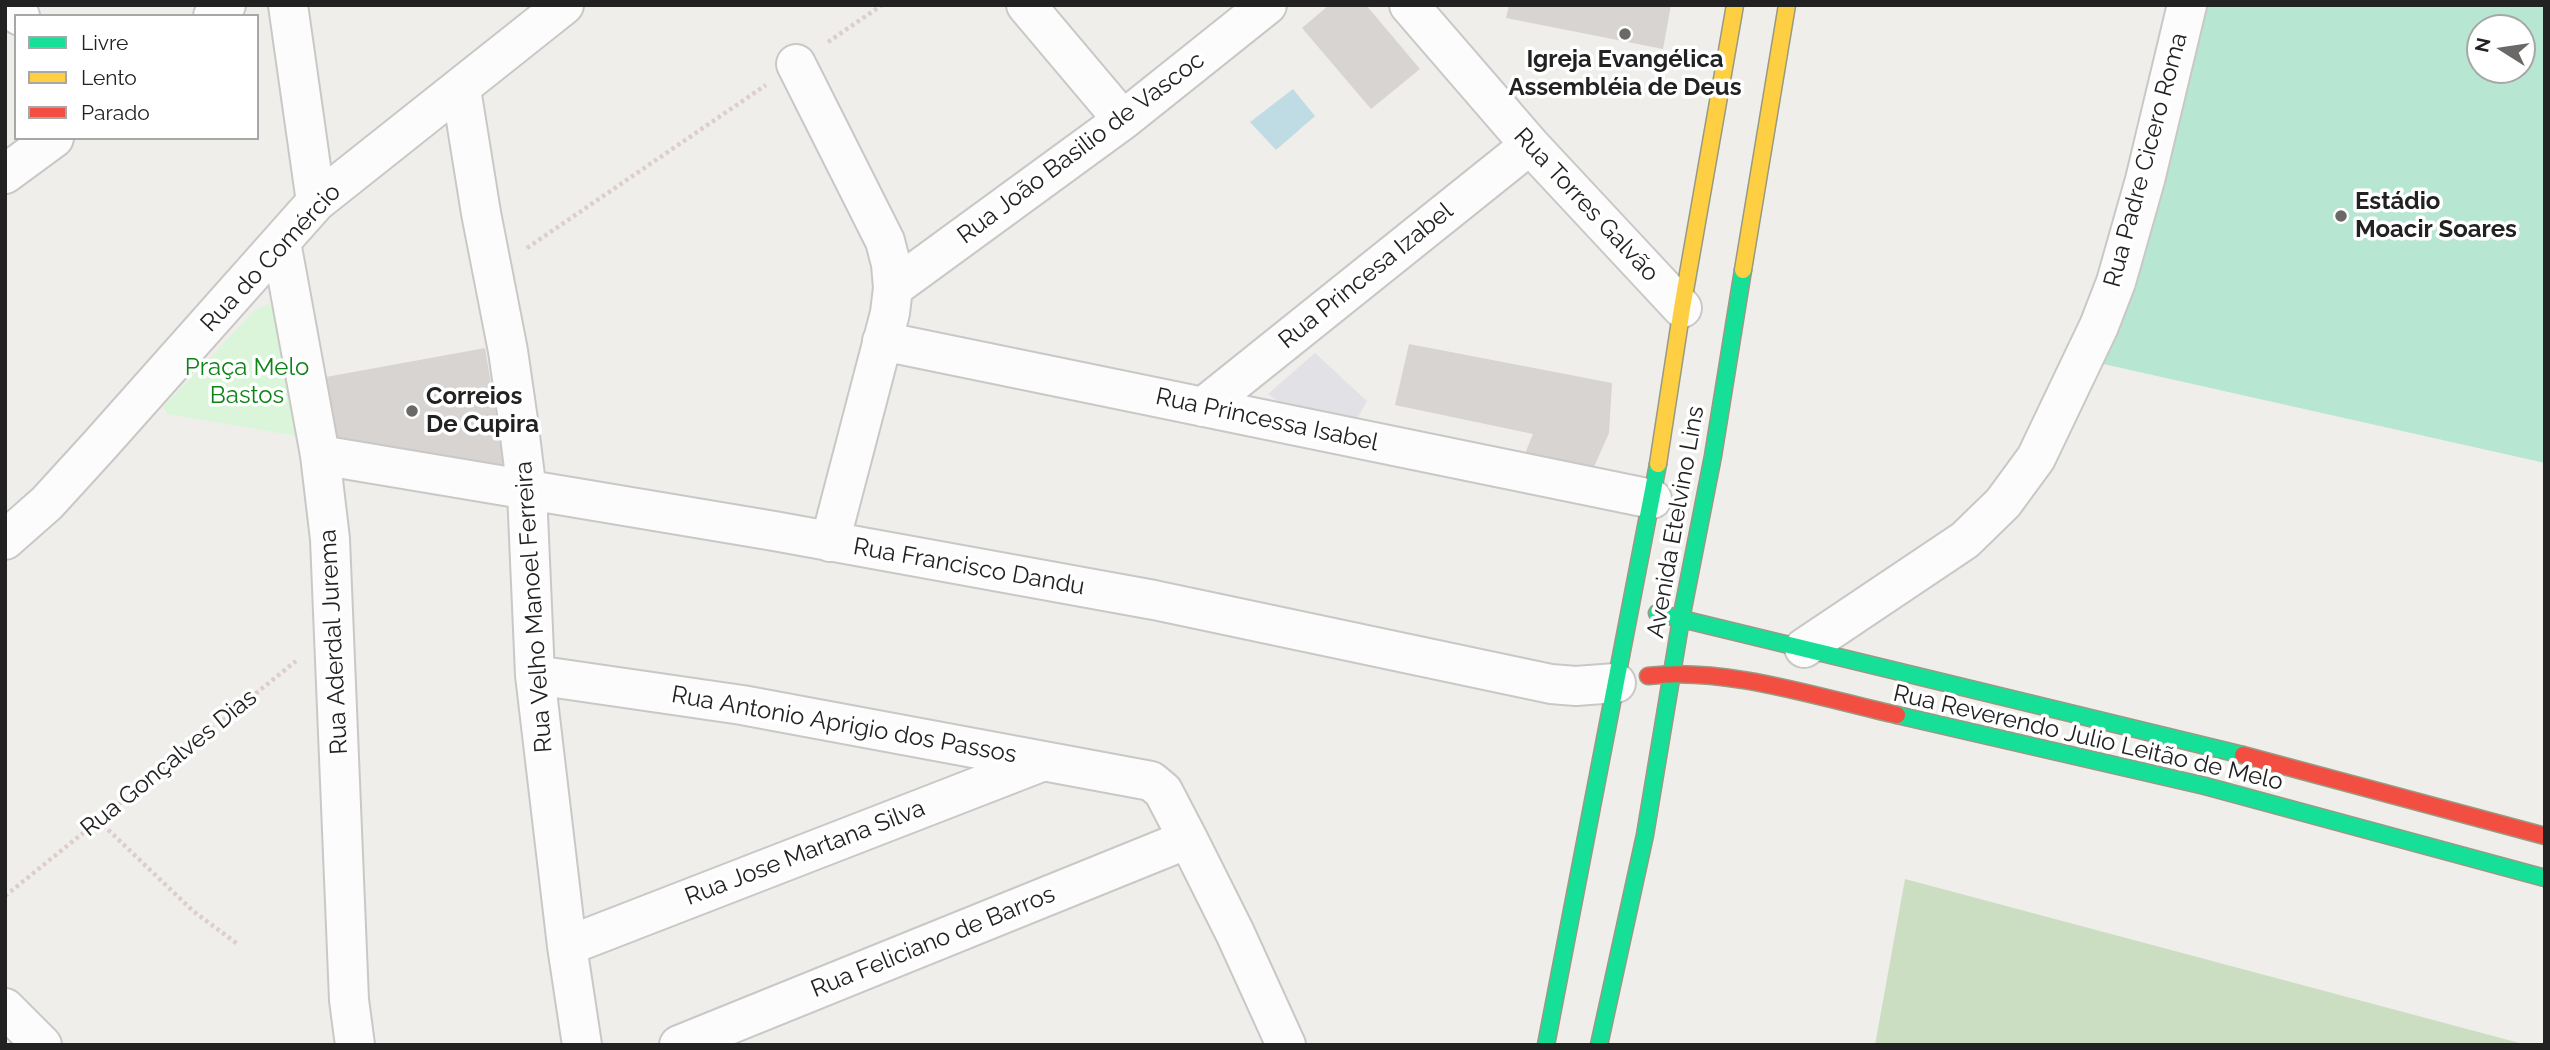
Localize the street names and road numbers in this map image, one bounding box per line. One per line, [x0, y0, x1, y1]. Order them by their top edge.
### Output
street label: Rua Padre Cicero Roma [2098, 30, 2194, 290]
street label: Rua João Basilio de Vascoc [952, 46, 1210, 250]
street label: Rua Torres Galvão [1507, 122, 1665, 288]
street label: Rua do Comércio [195, 178, 347, 338]
street label: Rua Princesa Izabel [1273, 197, 1459, 355]
street label: Rua Princessa Isabel [1153, 382, 1381, 458]
street label: Avenida Etelvino Lins [1641, 404, 1711, 640]
street label: Rua Velho Manoel Ferreira [509, 460, 559, 754]
street label: Rua Aderdal Jurema [314, 529, 354, 755]
street label: Rua Francisco Dandu [851, 532, 1087, 602]
street label: Rua Reverendo Julio Leitão de Melo [1890, 679, 2286, 797]
street label: Rua Antonio Aprigio dos Passos [669, 680, 1019, 770]
street label: Rua Gonçalves Dias [75, 683, 263, 843]
street label: Rua Jose Martana Silva [681, 794, 929, 912]
street label: Rua Feliciano de Barros [807, 880, 1059, 1004]

